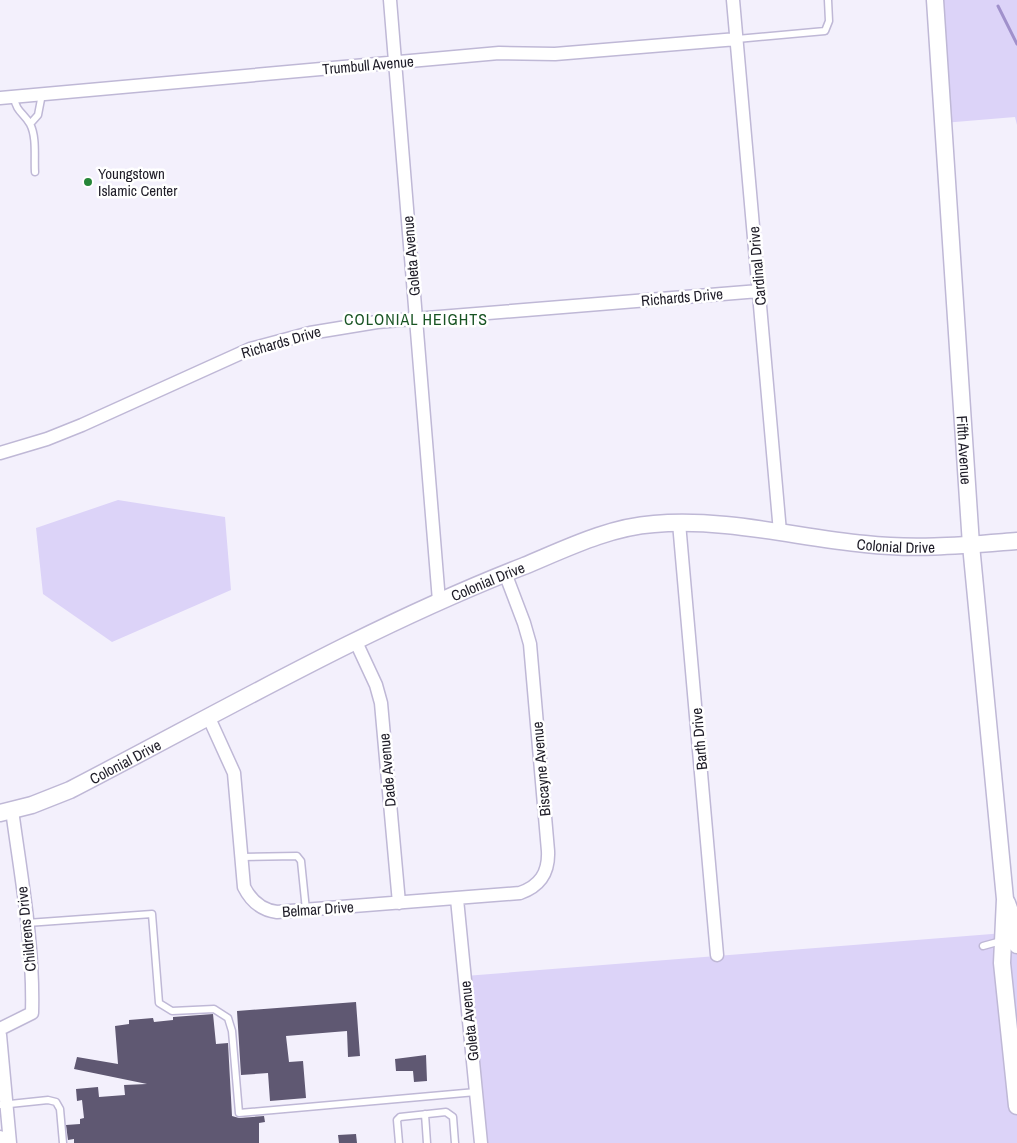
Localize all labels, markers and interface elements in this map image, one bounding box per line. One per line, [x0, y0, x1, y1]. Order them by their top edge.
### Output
street label: Trumbull Avenue [321, 51, 415, 79]
place label: Youngstown Islamic Center [98, 163, 177, 201]
marker: Youngstown Islamic Center [82, 176, 94, 188]
street label: Goleta Avenue [397, 215, 425, 297]
street label: Cardinal Drive [743, 225, 771, 306]
street label: Richards Drive [640, 283, 724, 311]
district label: COLONIAL HEIGHTS [344, 308, 488, 330]
street label: Richards Drive [239, 321, 323, 363]
street label: Fifth Avenue [952, 415, 977, 485]
street label: Colonial Drive [856, 533, 935, 557]
street label: Colonial Drive [447, 556, 528, 606]
street label: Barth Drive [686, 707, 712, 771]
street label: Biscayne Avenue [526, 721, 556, 817]
street label: Dade Avenue [373, 732, 401, 808]
street label: Colonial Drive [86, 734, 165, 789]
street label: Childrens Drive [11, 885, 41, 973]
street label: Belmar Drive [281, 896, 355, 922]
street label: Goleta Avenue [454, 980, 484, 1062]

